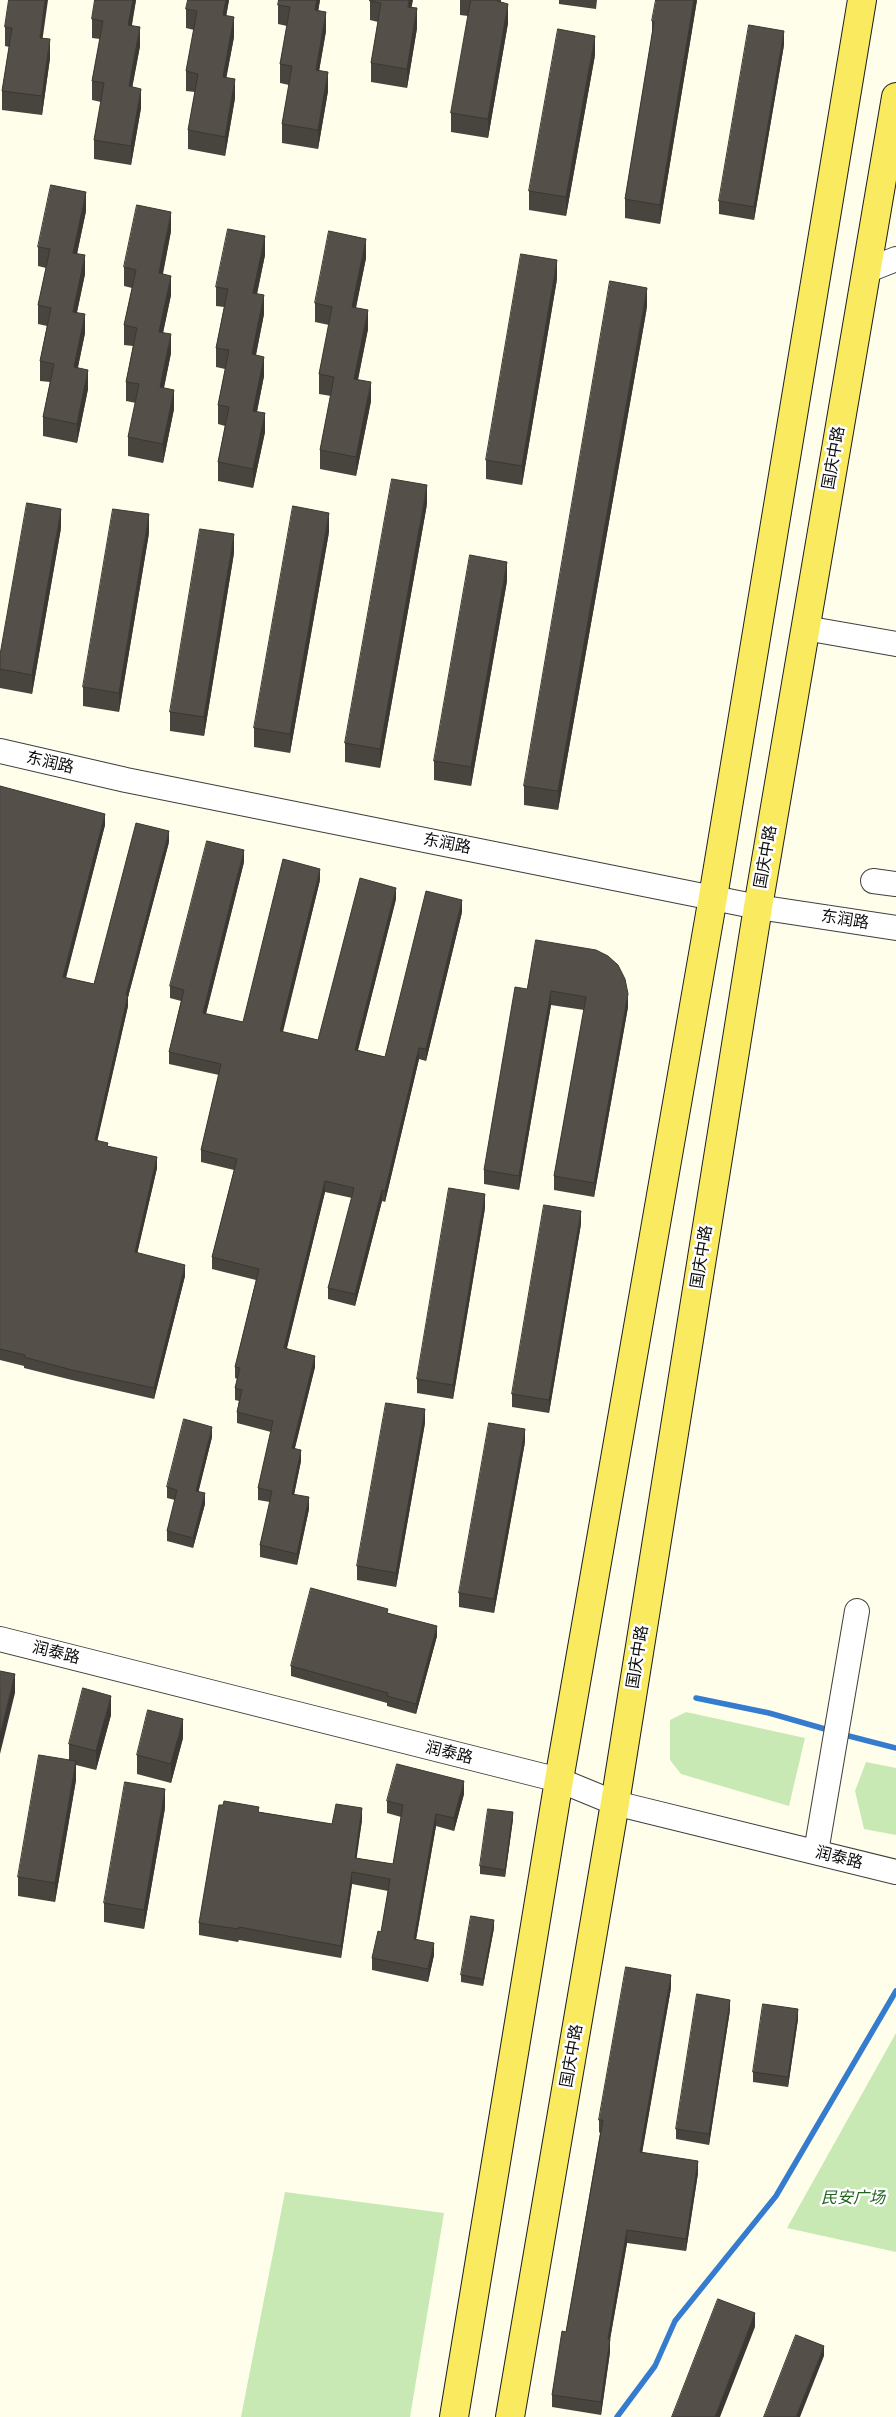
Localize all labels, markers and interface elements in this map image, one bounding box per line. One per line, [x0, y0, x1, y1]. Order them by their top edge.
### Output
street label: 国庆中路 [819, 425, 849, 491]
street label: 东润路 [24, 748, 76, 778]
street label: 国庆中路 [751, 824, 781, 890]
street label: 东润路 [422, 830, 472, 858]
street label: 东润路 [820, 907, 870, 933]
street label: 国庆中路 [688, 1224, 716, 1290]
street label: 国庆中路 [624, 1624, 652, 1690]
street label: 润泰路 [30, 1638, 82, 1668]
street label: 润泰路 [423, 1738, 475, 1768]
street label: 润泰路 [813, 1843, 865, 1873]
street label: 国庆中路 [557, 2023, 587, 2089]
park label: 民安广场 [821, 2188, 885, 2208]

